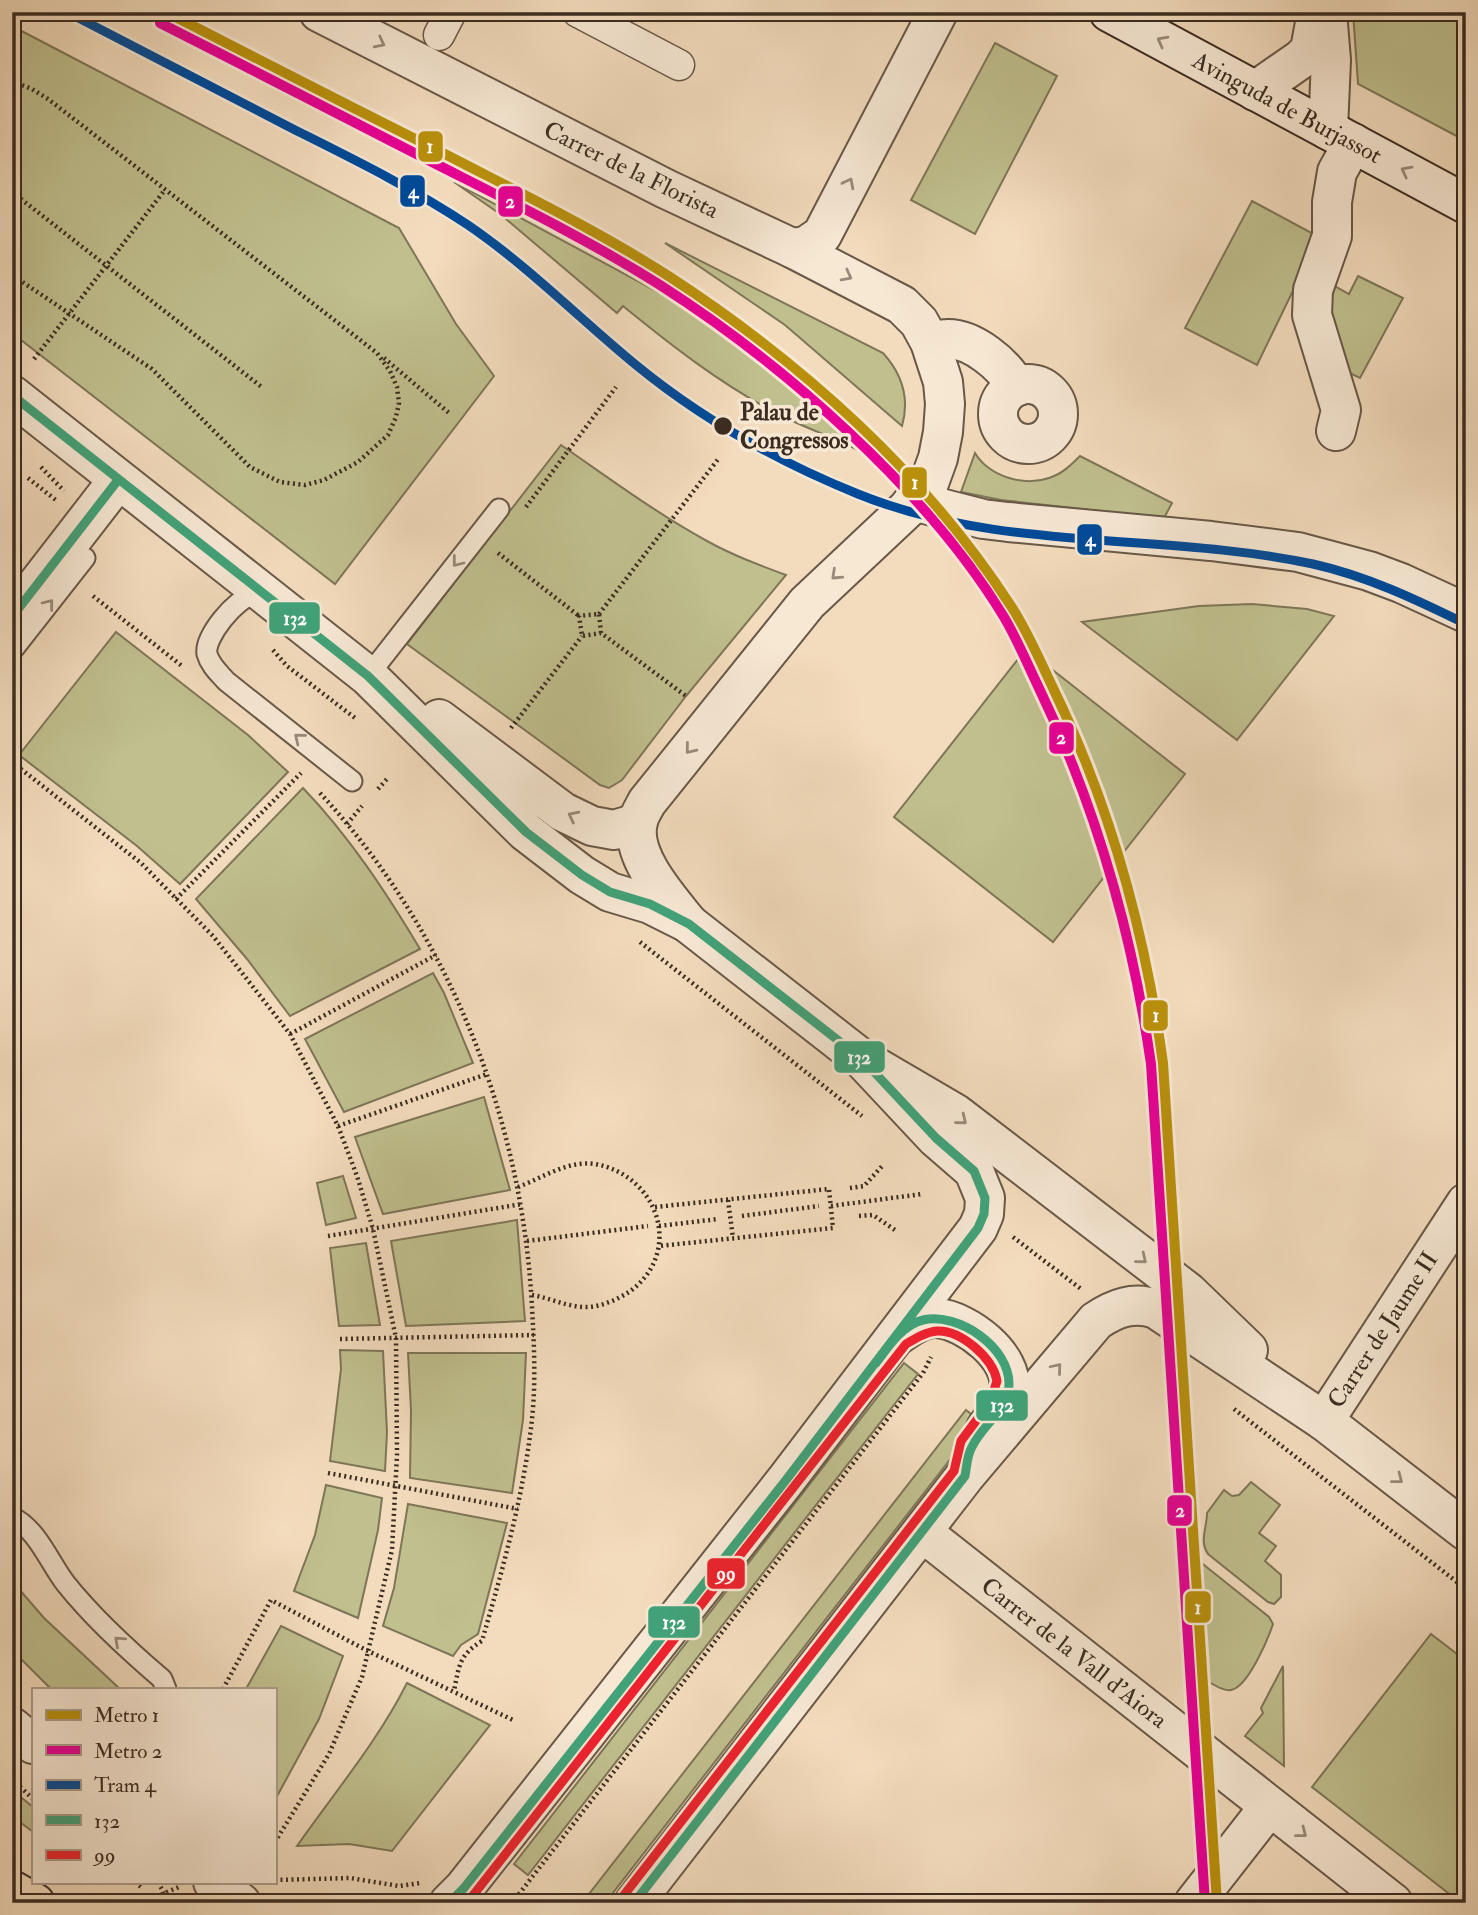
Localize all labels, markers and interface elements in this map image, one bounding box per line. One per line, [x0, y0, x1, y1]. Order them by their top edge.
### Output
one-way arrow [373, 35, 385, 49]
one-way arrow [1157, 36, 1169, 49]
street label: Avinguda de Burjassot [1186, 45, 1387, 171]
street label: Carrer de la Florista [538, 114, 725, 226]
line badge: 1 [417, 130, 444, 163]
text: 1 [427, 135, 434, 159]
one-way arrow [1400, 166, 1413, 180]
line badge: 4 [399, 174, 426, 208]
one-way arrow [840, 178, 854, 190]
text: 4 [407, 180, 420, 204]
line badge: 2 [497, 185, 524, 218]
text: 2 [505, 190, 515, 214]
one-way arrow [840, 267, 852, 281]
place label: Palau de Congressos [740, 397, 848, 456]
marker: Palau de Congressos [712, 415, 734, 437]
line badge: 1 [901, 466, 928, 499]
text: 1 [912, 471, 919, 495]
line badge: 4 [1076, 523, 1103, 556]
text: 4 [1084, 528, 1097, 552]
one-way arrow [452, 555, 465, 567]
one-way arrow [831, 567, 844, 580]
one-way arrow [40, 600, 53, 612]
line badge: 132 [268, 601, 321, 635]
text: 132 [283, 607, 307, 631]
line badge: 2 [1048, 721, 1075, 755]
text: 2 [1056, 726, 1066, 750]
one-way arrow [294, 734, 306, 747]
one-way arrow [685, 742, 698, 754]
one-way arrow [567, 811, 580, 825]
line badge: 1 [1142, 999, 1169, 1032]
text: 1 [1153, 1004, 1160, 1028]
line badge: 132 [833, 1040, 886, 1074]
text: 132 [847, 1046, 871, 1070]
one-way arrow [954, 1111, 966, 1124]
street label: Carrer de Jaume II [1321, 1246, 1445, 1414]
one-way arrow [1134, 1250, 1147, 1263]
one-way arrow [1049, 1363, 1061, 1376]
line badge: 132 [975, 1389, 1029, 1422]
text: 132 [990, 1394, 1014, 1418]
one-way arrow [1390, 1470, 1403, 1483]
line badge: 2 [1166, 1494, 1193, 1527]
text: 2 [1175, 1499, 1185, 1523]
line badge: 99 [706, 1557, 746, 1590]
text: 99 [714, 1562, 736, 1586]
street label: Carrer de la Vall d'Aiora [975, 1571, 1174, 1736]
line badge: 1 [1184, 1590, 1212, 1624]
text: 1 [1195, 1596, 1202, 1620]
line badge: 132 [647, 1605, 701, 1639]
text: 132 [662, 1611, 686, 1635]
one-way arrow [114, 1637, 127, 1649]
legend [32, 1688, 276, 1884]
text: Metro 1 [94, 1702, 159, 1729]
text: Metro 2 [94, 1738, 162, 1765]
text: Tram 4 [94, 1772, 157, 1799]
text: 132 [94, 1808, 120, 1835]
one-way arrow [1295, 1824, 1307, 1837]
text: 99 [92, 1842, 116, 1869]

